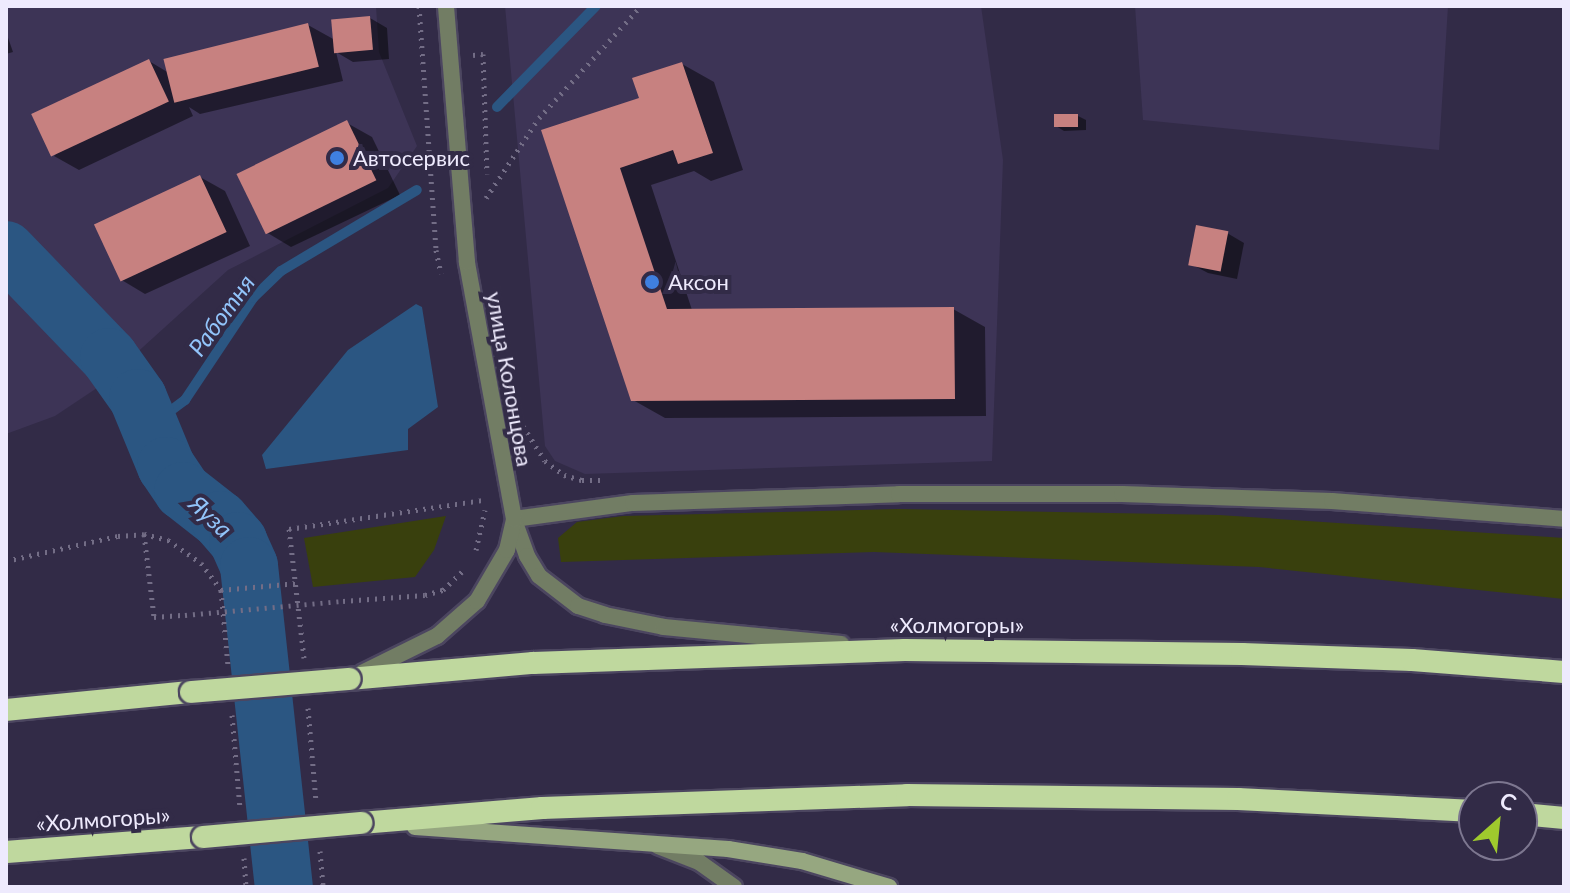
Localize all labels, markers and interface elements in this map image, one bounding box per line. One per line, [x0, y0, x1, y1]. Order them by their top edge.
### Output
place label: Автосервис [353, 145, 470, 171]
marker: Автосервис [328, 149, 346, 167]
water label: Работня [182, 269, 260, 361]
place label: Аксон [668, 269, 729, 295]
marker: Аксон [643, 273, 661, 291]
street label: улица Колонцова [482, 290, 538, 468]
water label: Яуза [183, 489, 239, 543]
street label: «Холмогоры» [890, 612, 1024, 638]
north arrow [1458, 781, 1538, 861]
text: С [1496, 786, 1521, 816]
street label: «Холмогоры» [35, 801, 171, 837]

